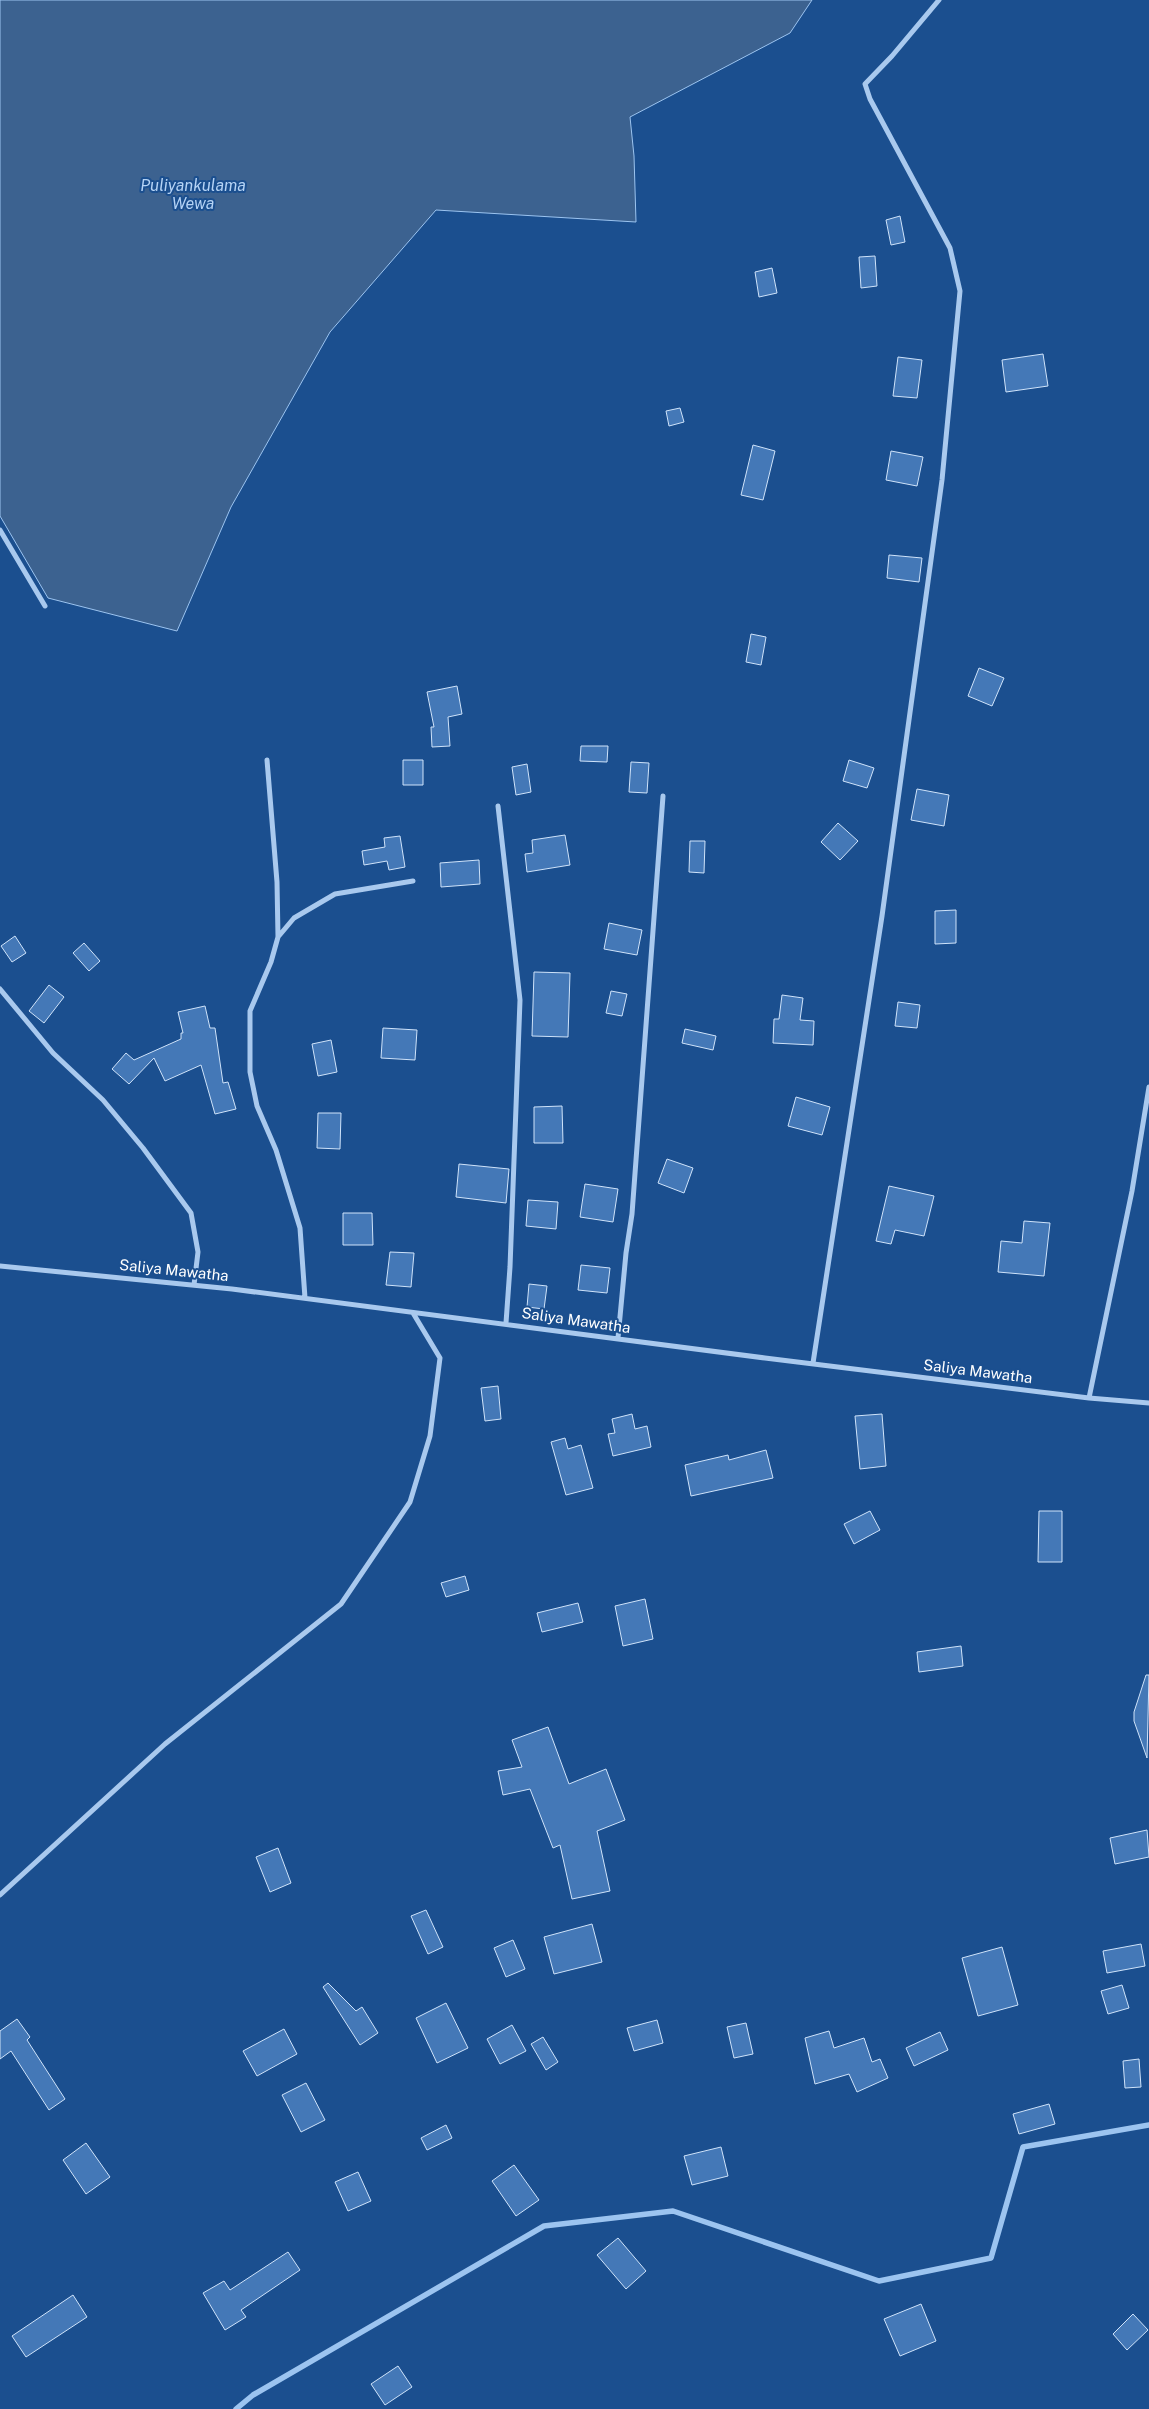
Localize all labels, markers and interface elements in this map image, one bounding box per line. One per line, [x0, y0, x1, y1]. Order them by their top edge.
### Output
water label: Puliyankulama Wewa [140, 176, 246, 213]
street label: Saliya Mawatha [119, 1256, 229, 1284]
street label: Saliya Mawatha [520, 1304, 632, 1336]
street label: Saliya Mawatha [922, 1356, 1034, 1386]

